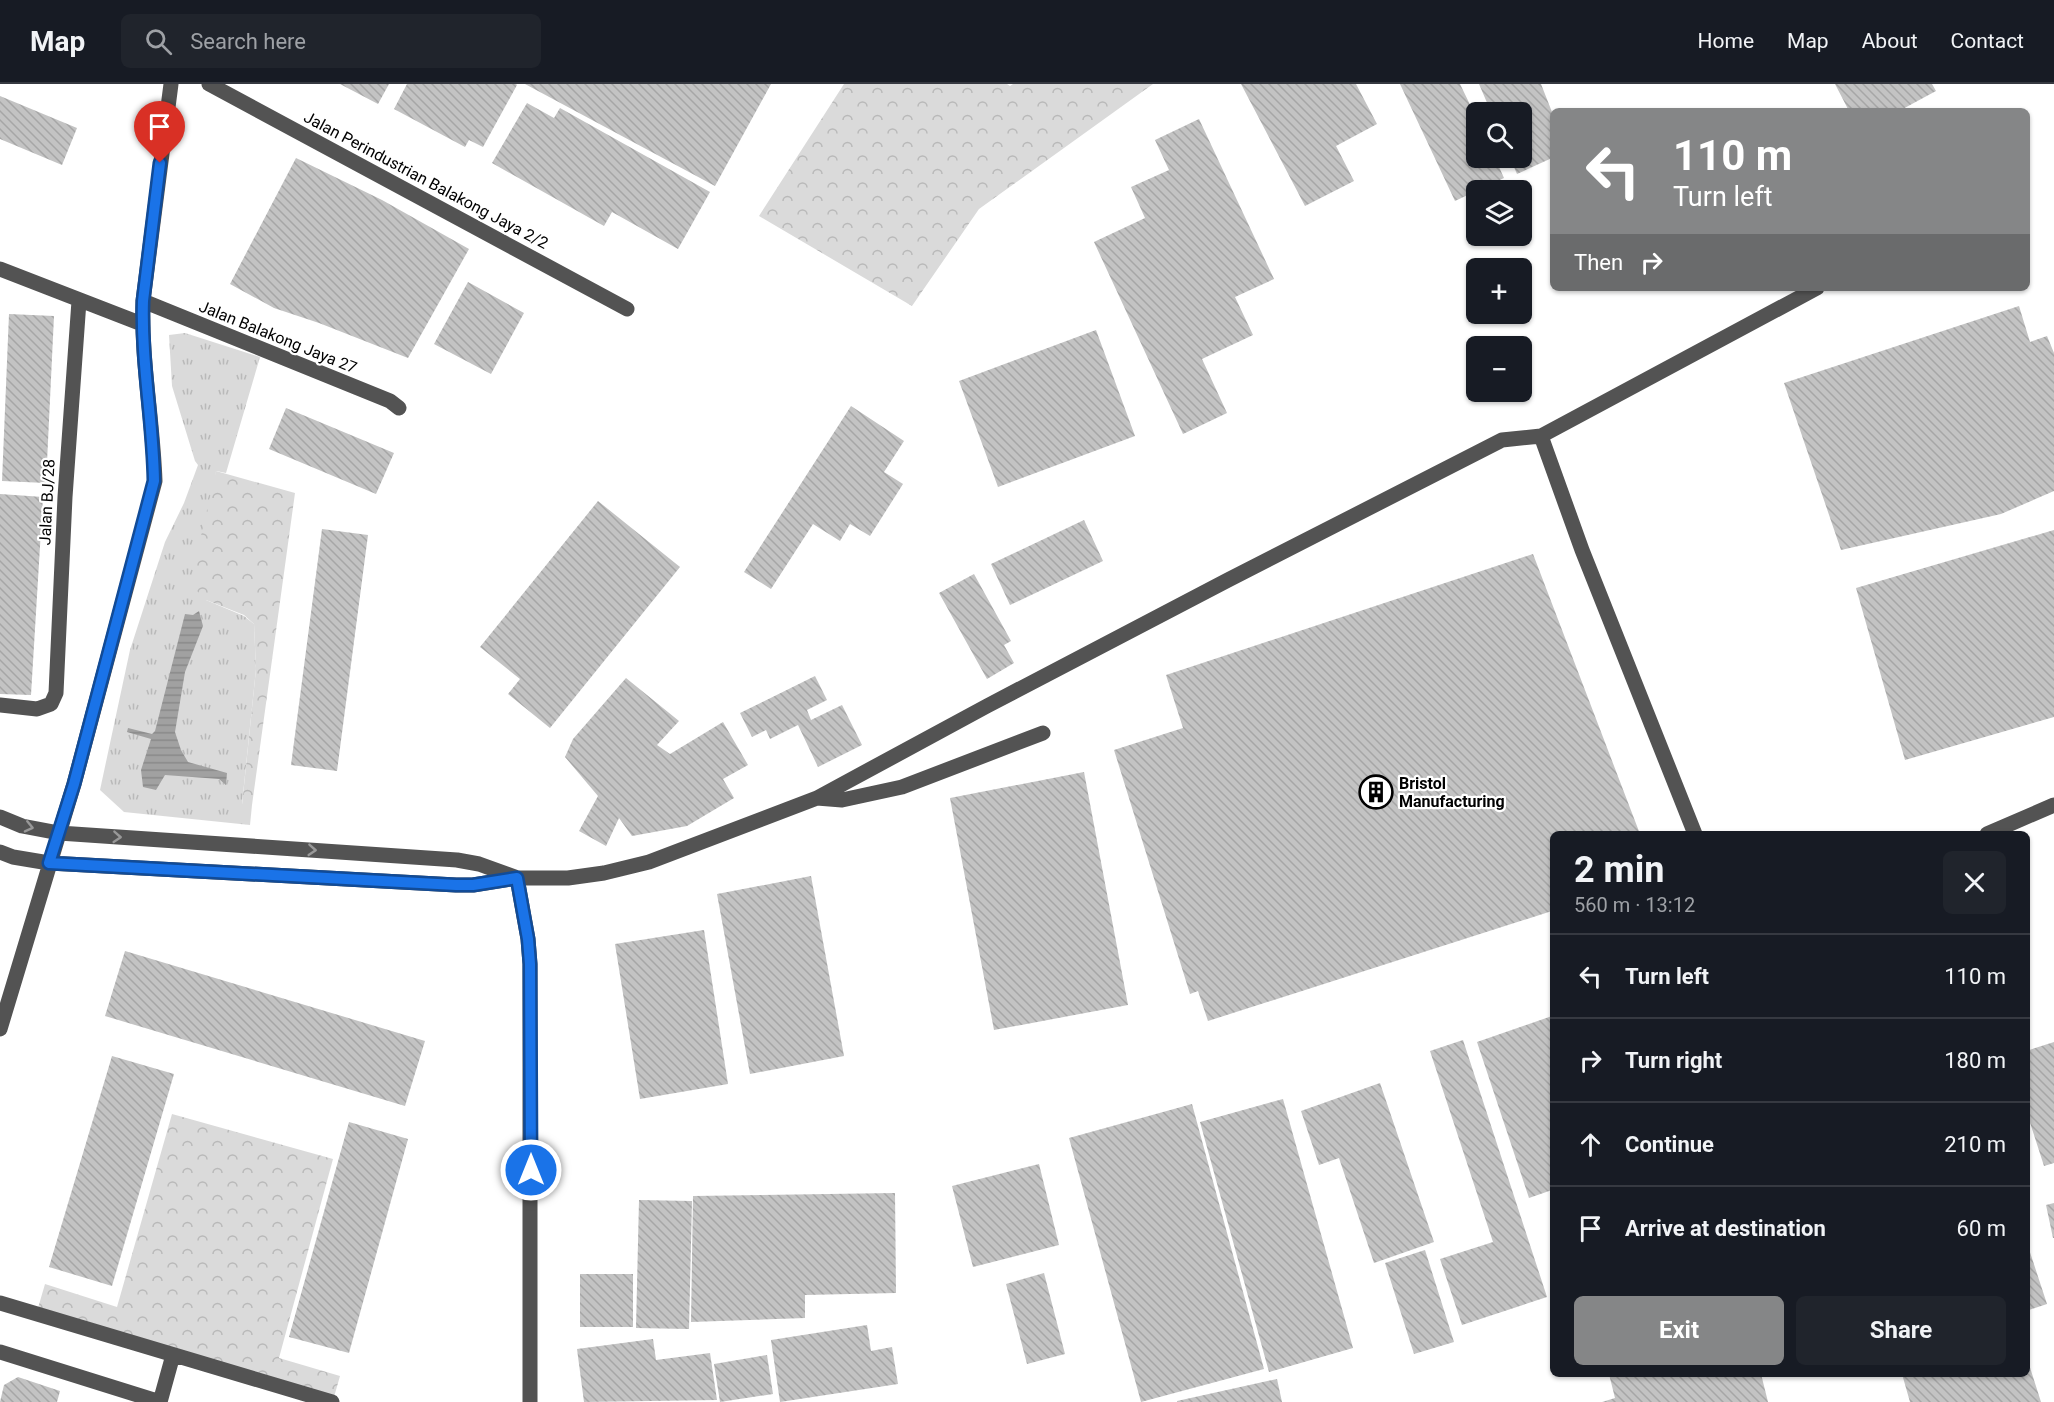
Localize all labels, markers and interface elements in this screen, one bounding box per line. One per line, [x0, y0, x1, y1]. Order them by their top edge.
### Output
search box [121, 14, 541, 68]
text: Map [30, 25, 85, 58]
icon: search [142, 25, 175, 58]
text: Search here [190, 29, 306, 54]
text: Home [1698, 29, 1754, 53]
text: Map [1787, 29, 1829, 53]
text: About [1862, 29, 1918, 53]
text: Contact [1951, 29, 2024, 53]
pin [134, 101, 185, 163]
map controls [1466, 102, 1532, 402]
button: search [1466, 102, 1532, 168]
street label: Jalan Perindustrian Balakong Jaya 2/2 [301, 107, 551, 253]
icon: arrive [143, 110, 176, 143]
text: 110 m [1673, 131, 1792, 180]
icon: left [1574, 132, 1652, 210]
button: layers [1466, 180, 1532, 246]
text: Turn left [1673, 181, 1773, 213]
icon: right [1635, 246, 1668, 279]
text: Then [1574, 250, 1623, 275]
button: + [1466, 258, 1532, 324]
street label: Jalan Balakong Jaya 27 [196, 297, 360, 377]
button: − [1466, 336, 1532, 402]
street label: Jalan BJ/28 [35, 458, 59, 546]
building icon: Bristol Manufacturing [1358, 774, 1394, 810]
place label: Bristol Manufacturing [1399, 774, 1505, 811]
one-way arrow [24, 819, 34, 832]
one-way arrow [112, 830, 122, 843]
one-way arrow [307, 843, 316, 856]
text: 2 min [1574, 849, 1665, 891]
button: close [1943, 851, 2006, 914]
text: 560 m · 13:12 [1574, 893, 1695, 917]
icon: left [1574, 960, 1607, 993]
text: Turn left [1625, 964, 1709, 989]
text: 110 m [1944, 964, 2006, 989]
icon: right [1574, 1044, 1607, 1077]
text: Turn right [1625, 1048, 1722, 1073]
text: 180 m [1944, 1048, 2006, 1073]
icon: ahead [1574, 1128, 1607, 1161]
text: Continue [1625, 1132, 1714, 1157]
text: 210 m [1944, 1132, 2006, 1157]
position arrow [499, 1138, 563, 1202]
icon: arrive [1574, 1212, 1607, 1245]
text: Arrive at destination [1625, 1216, 1826, 1241]
text: 60 m [1957, 1216, 2006, 1241]
button: Exit [1574, 1296, 1784, 1365]
button: Share [1796, 1296, 2006, 1365]

